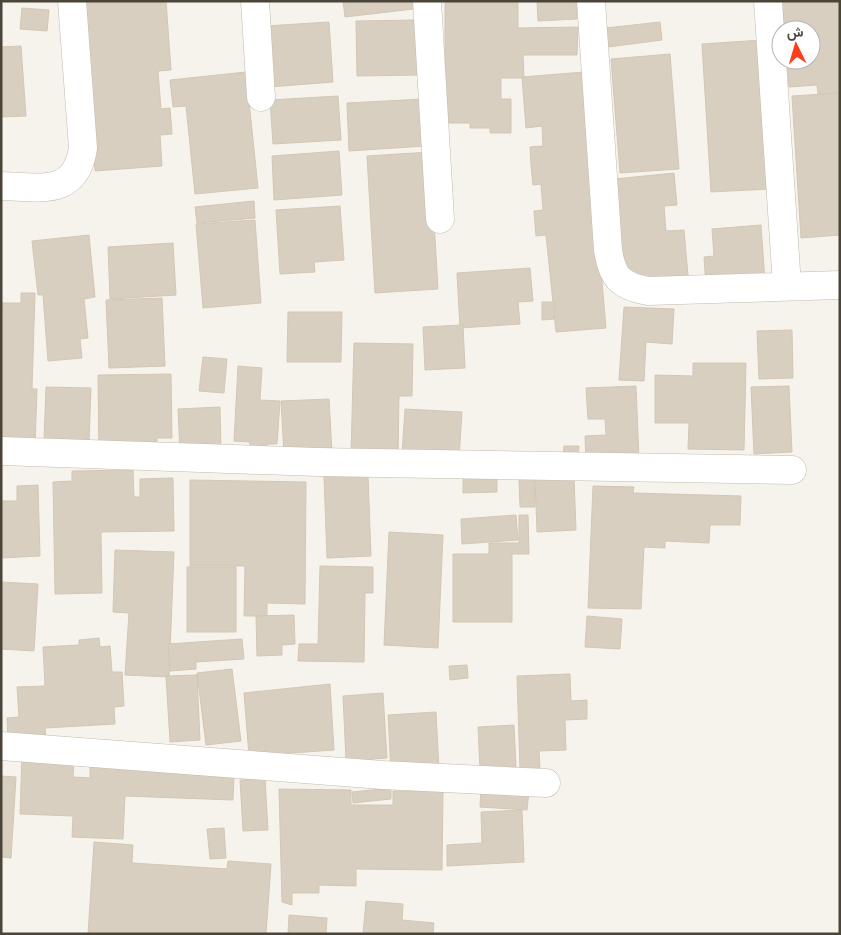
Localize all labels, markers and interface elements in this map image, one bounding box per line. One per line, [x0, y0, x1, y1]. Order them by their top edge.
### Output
north arrow [771, 20, 821, 70]
text: ش [786, 22, 804, 43]

